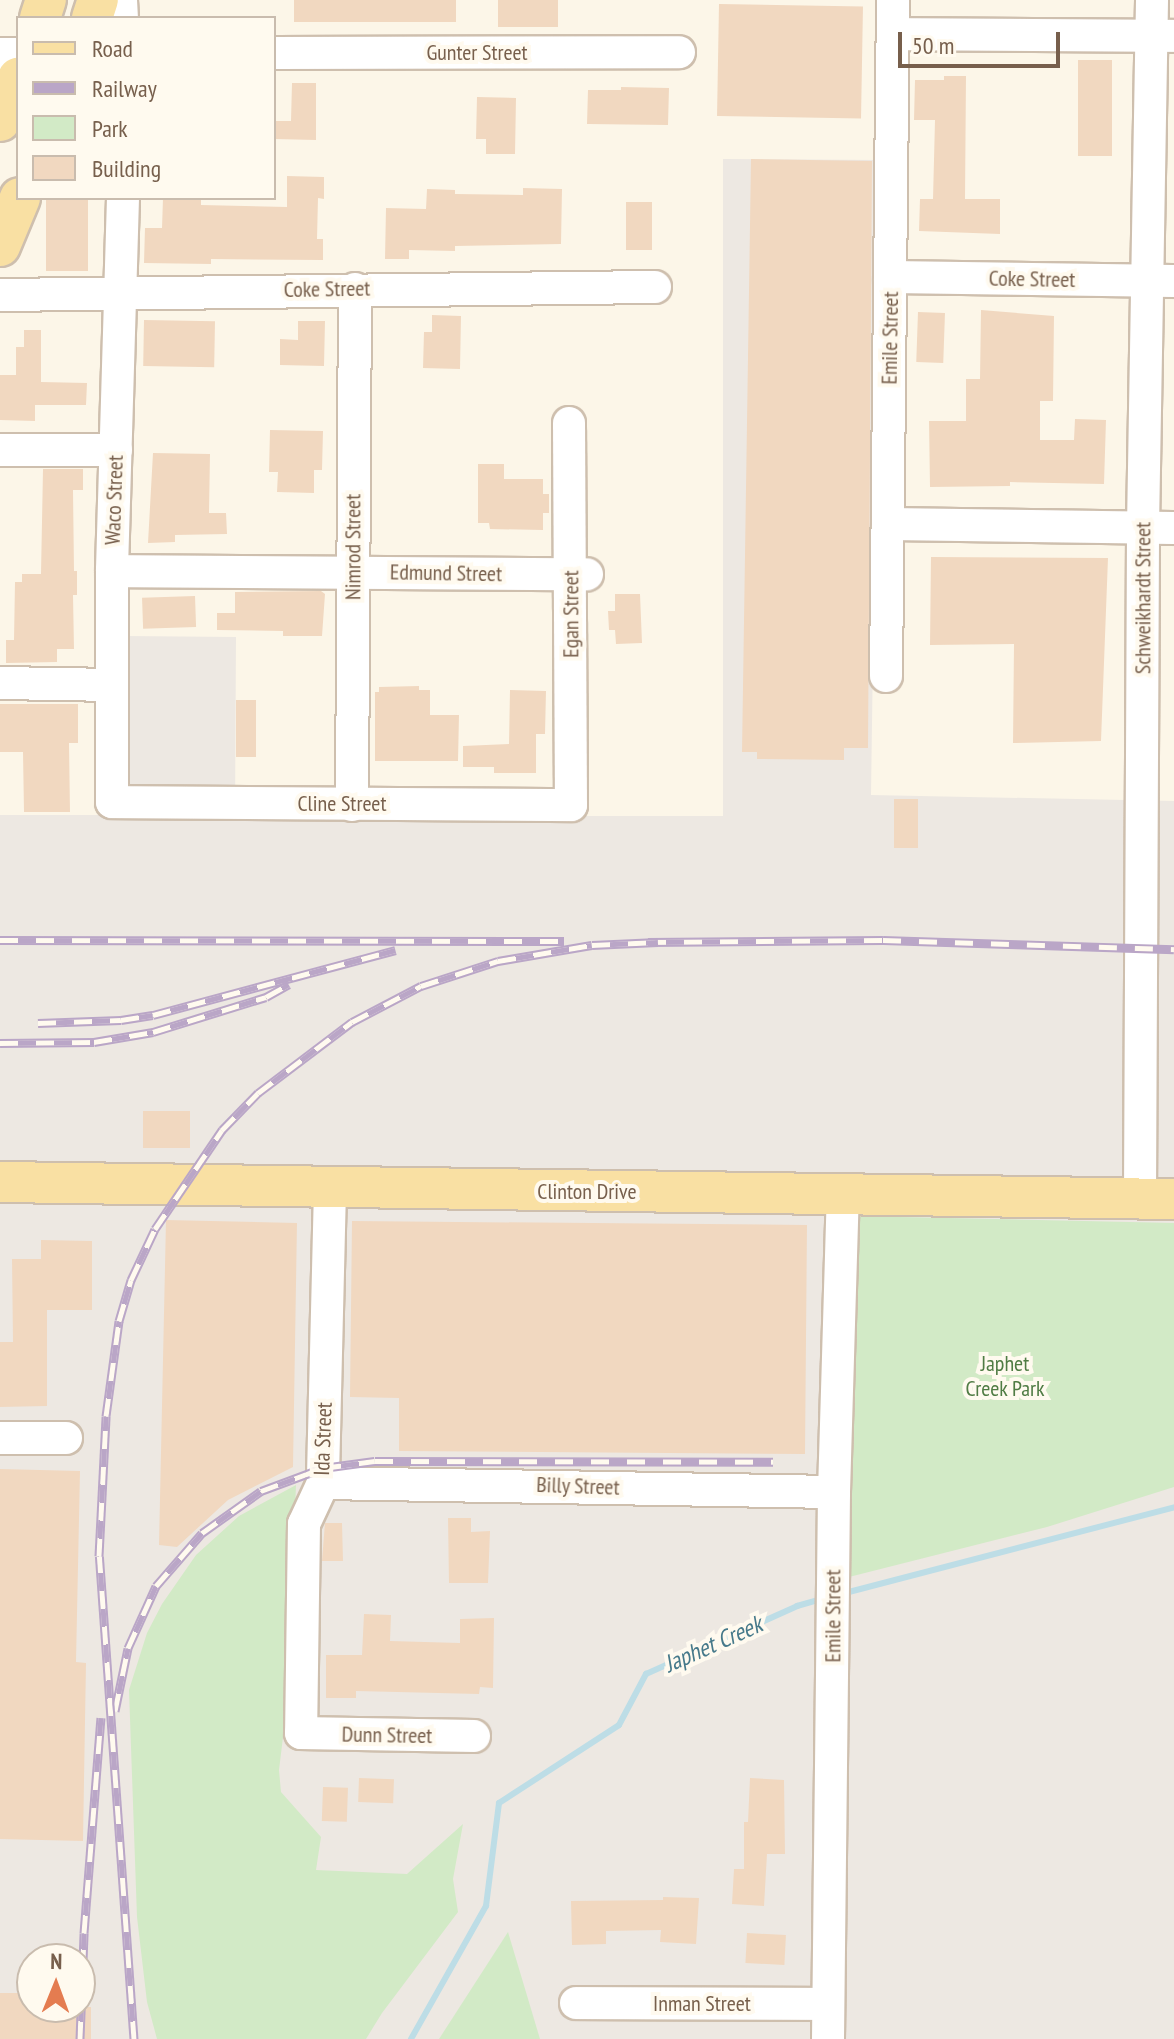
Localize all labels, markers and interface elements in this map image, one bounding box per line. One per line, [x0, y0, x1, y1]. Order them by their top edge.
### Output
legend [16, 16, 276, 200]
scale bar [902, 16, 1064, 66]
text: 50 m [912, 30, 954, 61]
text: Road [92, 33, 133, 64]
street label: Gunter Street [426, 40, 528, 66]
text: Railway [92, 73, 157, 104]
text: Park [92, 113, 128, 144]
text: Building [92, 153, 161, 184]
street label: Coke Street [988, 265, 1076, 293]
street label: Coke Street [283, 275, 371, 303]
street label: Emile Street [876, 291, 904, 385]
street label: Waco Street [99, 455, 129, 545]
street label: Nimrod Street [340, 494, 366, 600]
street label: Schweikhardt Street [1130, 522, 1156, 674]
street label: Edmund Street [390, 559, 502, 587]
street label: Egan Street [558, 570, 584, 658]
street label: Cline Street [298, 791, 386, 817]
street label: Clinton Drive [537, 1179, 637, 1205]
park label: Japhet Creek Park [965, 1350, 1045, 1402]
street label: Ida Street [309, 1402, 337, 1476]
street label: Billy Street [536, 1471, 620, 1501]
street label: Emile Street [820, 1570, 846, 1662]
water label: Japhet Creek [660, 1610, 766, 1678]
street label: Dunn Street [341, 1721, 433, 1749]
north arrow [16, 1943, 96, 2023]
text: N [50, 1947, 63, 1975]
street label: Inman Street [653, 1991, 751, 2017]

